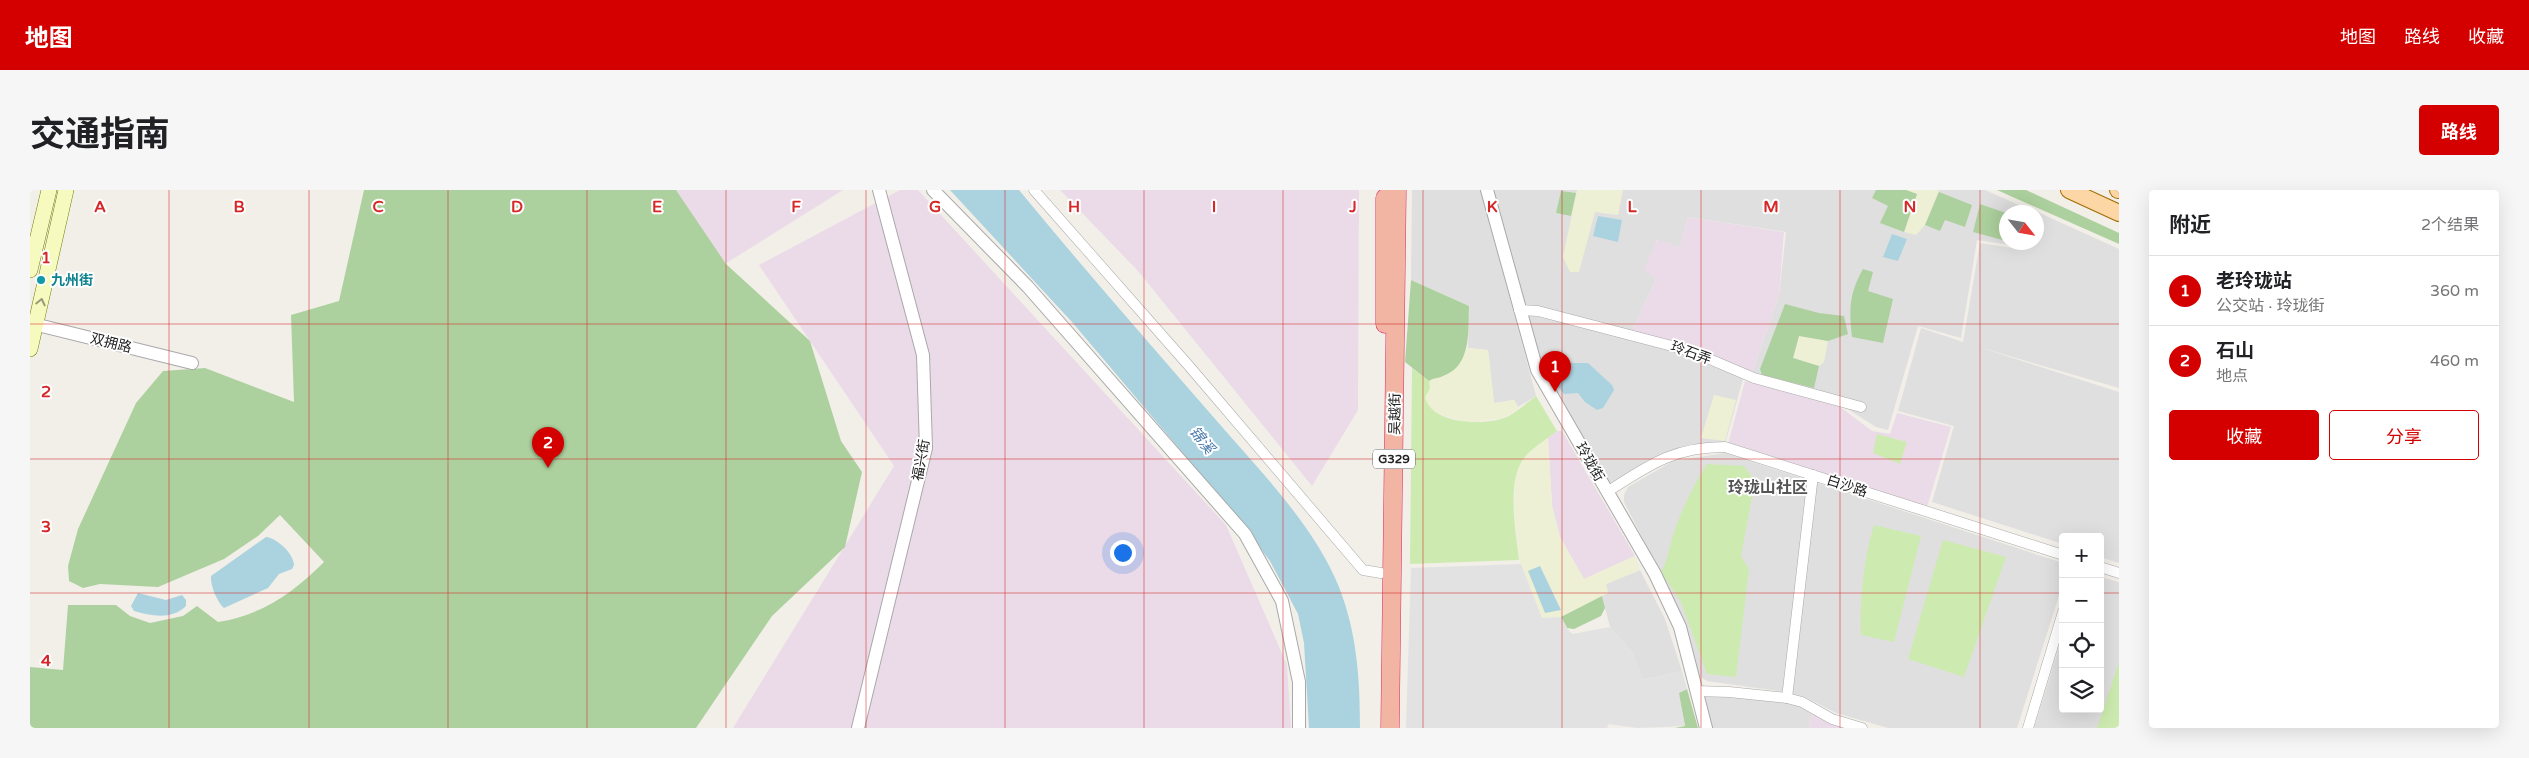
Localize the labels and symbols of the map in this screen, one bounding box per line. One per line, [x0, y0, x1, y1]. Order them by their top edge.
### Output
text: A [94, 197, 106, 217]
text: B [233, 197, 245, 217]
text: C [372, 197, 384, 217]
text: D [511, 197, 523, 217]
text: E [652, 197, 662, 217]
text: F [791, 197, 801, 217]
text: G [929, 197, 941, 217]
text: H [1068, 197, 1080, 217]
text: I [1212, 197, 1216, 217]
text: J [1348, 197, 1357, 217]
text: K [1487, 197, 1498, 217]
text: L [1627, 197, 1637, 217]
text: M [1763, 197, 1779, 217]
text: N [1904, 197, 1916, 217]
north arrow [1999, 205, 2044, 250]
text: 1 [41, 248, 51, 268]
place label: 九州街 [51, 272, 93, 289]
marker: 九州街 [35, 274, 47, 286]
one-way arrow [35, 297, 46, 306]
street label: 双拥路 [89, 330, 133, 356]
street label: 玲石弄 [1668, 338, 1714, 368]
pin: 1 [1539, 351, 1571, 392]
text: 2 [41, 382, 51, 402]
street label: 吴越街 [1386, 393, 1404, 435]
water label: 锦溪 [1186, 423, 1220, 459]
pin: 2 [532, 427, 564, 468]
street label: 福兴街 [909, 438, 933, 482]
street label: 玲珑街 [1572, 440, 1608, 484]
road number: G329 [1373, 450, 1415, 468]
street label: 白沙路 [1824, 471, 1870, 501]
district label: 玲珑山社区 [1728, 478, 1808, 498]
text: 3 [41, 517, 51, 537]
your location [1110, 540, 1136, 566]
text: 4 [41, 651, 51, 671]

